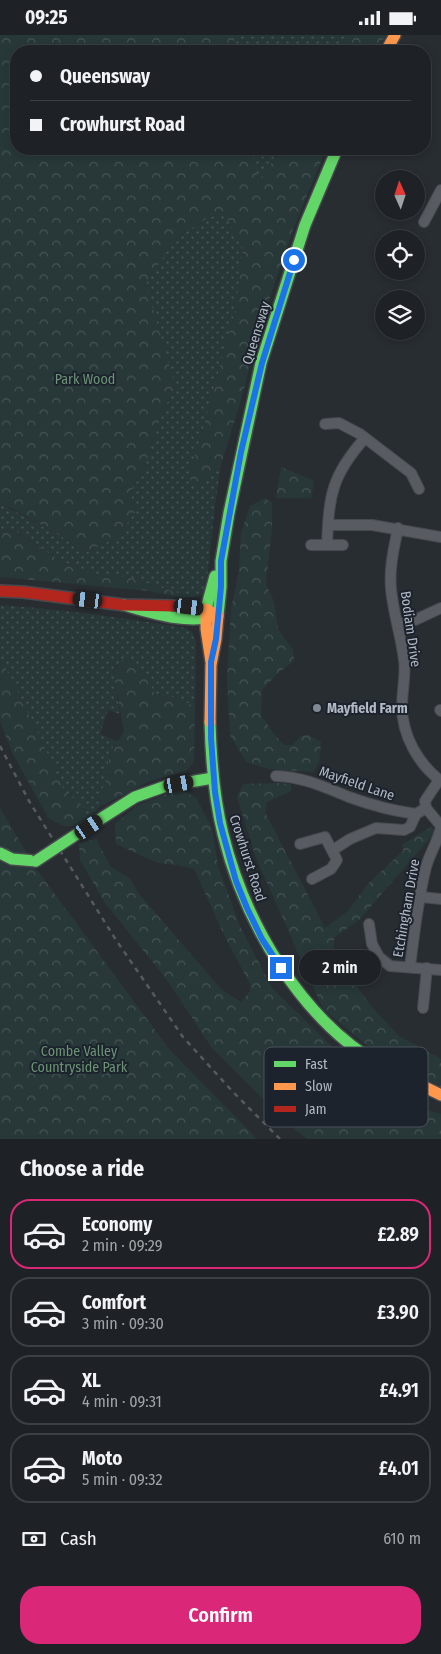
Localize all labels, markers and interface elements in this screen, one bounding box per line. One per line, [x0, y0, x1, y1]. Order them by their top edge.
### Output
text: 09:25 [25, 6, 68, 29]
text: Queensway [60, 65, 150, 88]
text: Crowhurst Road [60, 113, 185, 136]
north arrow [375, 170, 425, 220]
map controls [375, 170, 425, 340]
button: locate [375, 230, 425, 280]
route start [283, 249, 305, 271]
button: layers [375, 290, 425, 340]
street label: Queensway [239, 299, 274, 367]
park label: Park Wood [55, 371, 115, 388]
street label: Bodiam Drive [397, 590, 424, 668]
car [72, 591, 103, 609]
car [173, 598, 204, 616]
place label: Mayfield Farm [327, 700, 408, 717]
marker: Mayfield Farm [311, 702, 323, 714]
street label: Mayfield Lane [317, 763, 397, 804]
car [162, 774, 195, 794]
car [72, 812, 105, 842]
street label: Crowhurst Road [226, 813, 270, 904]
street label: Etchingham Drive [389, 858, 424, 959]
callout: 2 min [298, 951, 381, 985]
route end [270, 957, 292, 979]
text: 2 min [322, 958, 358, 977]
park label: Combe Valley Countryside Park [31, 1043, 128, 1076]
legend [264, 1047, 428, 1127]
text: Fast [305, 1056, 328, 1073]
text: Slow [305, 1078, 332, 1095]
text: Jam [305, 1101, 326, 1118]
text: Choose a ride [20, 1155, 144, 1182]
icon: car [22, 1212, 67, 1257]
text: Economy [82, 1213, 152, 1236]
text: £2.89 [377, 1223, 419, 1246]
text: 2 min · 09:29 [82, 1236, 163, 1255]
icon: car [22, 1290, 67, 1335]
text: Comfort [82, 1291, 146, 1314]
text: £3.90 [377, 1301, 419, 1324]
text: 3 min · 09:30 [82, 1314, 164, 1333]
icon: car [22, 1368, 67, 1413]
text: XL [82, 1369, 101, 1392]
text: £4.91 [379, 1379, 419, 1402]
text: 4 min · 09:31 [82, 1392, 162, 1411]
icon: car [22, 1446, 67, 1491]
text: Moto [82, 1447, 122, 1470]
text: £4.01 [379, 1457, 419, 1480]
text: 5 min · 09:32 [82, 1470, 162, 1489]
icon: cash [20, 1525, 48, 1553]
text: Cash [60, 1527, 97, 1550]
text: 610 m [383, 1529, 421, 1548]
button: Confirm [20, 1586, 421, 1644]

